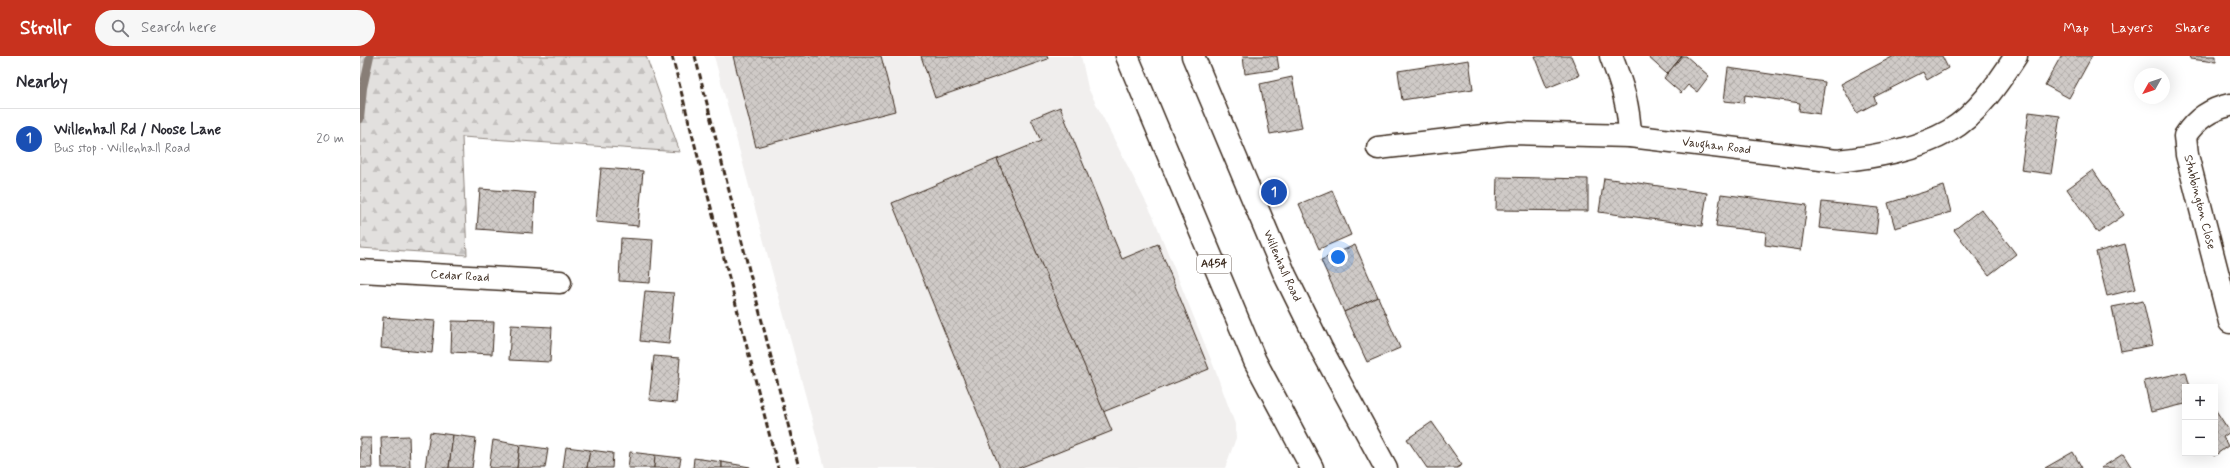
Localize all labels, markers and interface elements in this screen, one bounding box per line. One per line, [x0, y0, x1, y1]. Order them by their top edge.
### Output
search box [95, 10, 375, 46]
text: Strollr [20, 16, 71, 41]
icon: search [109, 17, 131, 39]
text: Search here [141, 18, 217, 38]
text: Map [2063, 19, 2089, 37]
text: Layers [2111, 19, 2153, 37]
text: Share [2175, 19, 2210, 37]
north arrow [2134, 68, 2170, 104]
text: Nearby [16, 71, 68, 93]
text: Willenhall Rd / Noose Lane [54, 120, 221, 140]
text: 1 [26, 130, 32, 147]
text: 20 m [316, 130, 344, 147]
street label: Vaughan Road [1681, 134, 1752, 159]
text: Bus stop · Willenhall Road [54, 140, 190, 157]
street label: Stubbington Close [2179, 153, 2219, 251]
pin: 1 [1261, 177, 1287, 207]
street label: Willenhall Road [1259, 228, 1305, 304]
your location [1328, 247, 1348, 267]
road number: A454 [1197, 255, 1231, 273]
street label: Cedar Road [430, 267, 490, 286]
map controls [2182, 384, 2218, 456]
button: + [2182, 384, 2218, 420]
button: − [2182, 420, 2218, 456]

